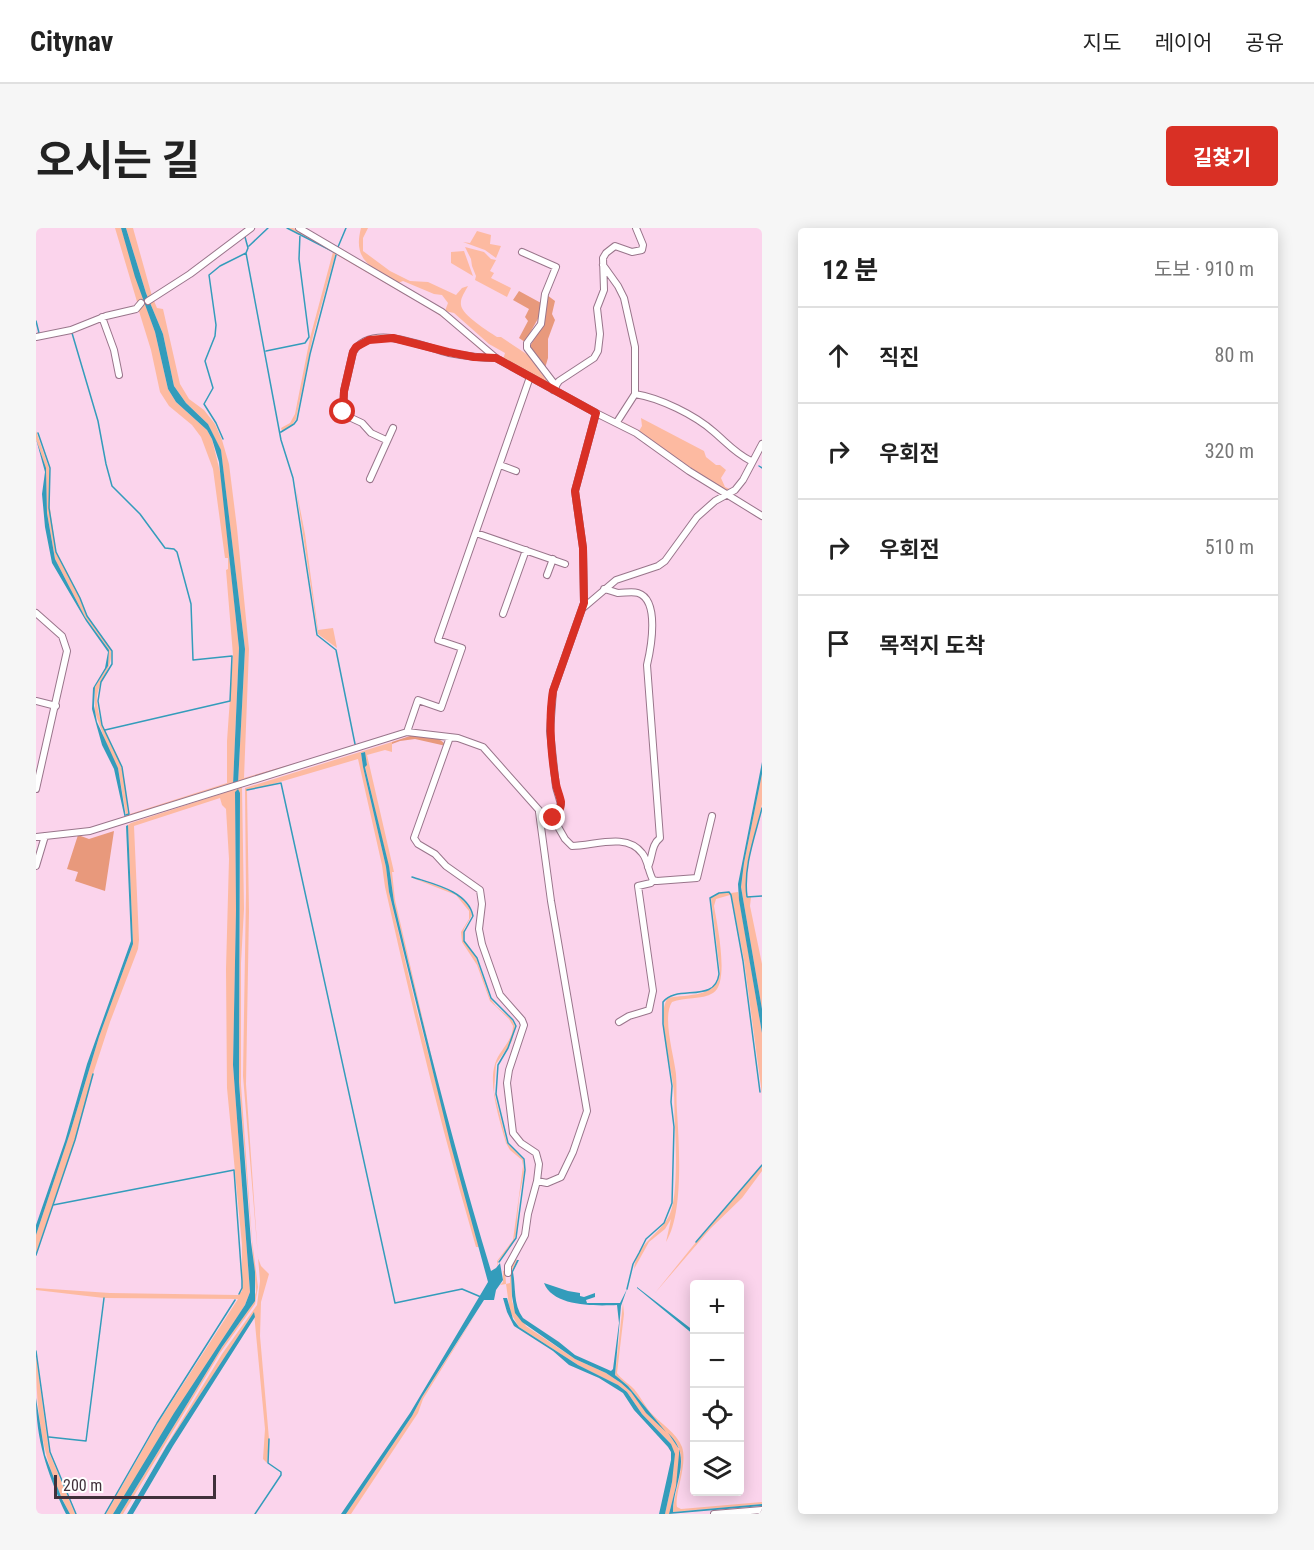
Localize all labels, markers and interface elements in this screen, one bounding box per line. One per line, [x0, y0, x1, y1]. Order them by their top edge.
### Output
text: Citynav [30, 25, 113, 58]
text: 지도 [1083, 31, 1121, 55]
text: 레이어 [1154, 31, 1212, 55]
text: 공유 [1245, 31, 1284, 55]
button: 길찾기 [1166, 126, 1278, 186]
text: 오시는 길 [36, 136, 200, 185]
text: 12 분 [822, 255, 878, 285]
text: 도보 · 910 m [1154, 257, 1254, 281]
icon: ahead [822, 339, 855, 372]
text: 80 m [1215, 343, 1254, 367]
text: 직진 [879, 345, 919, 370]
route start [329, 398, 355, 424]
icon: right [822, 435, 855, 468]
text: 320 m [1205, 439, 1254, 463]
text: 우회전 [879, 441, 940, 466]
icon: right [822, 531, 855, 564]
text: 510 m [1205, 535, 1254, 559]
text: 우회전 [879, 537, 940, 562]
icon: arrive [822, 627, 855, 660]
text: 목적지 도착 [879, 633, 985, 658]
route end [539, 804, 565, 830]
map controls [690, 1280, 744, 1496]
button: + [690, 1280, 744, 1334]
button: − [690, 1334, 744, 1388]
button: locate [690, 1388, 744, 1442]
button: layers [690, 1442, 744, 1496]
scale bar [54, 1472, 216, 1500]
text: 200 m [63, 1476, 102, 1495]

